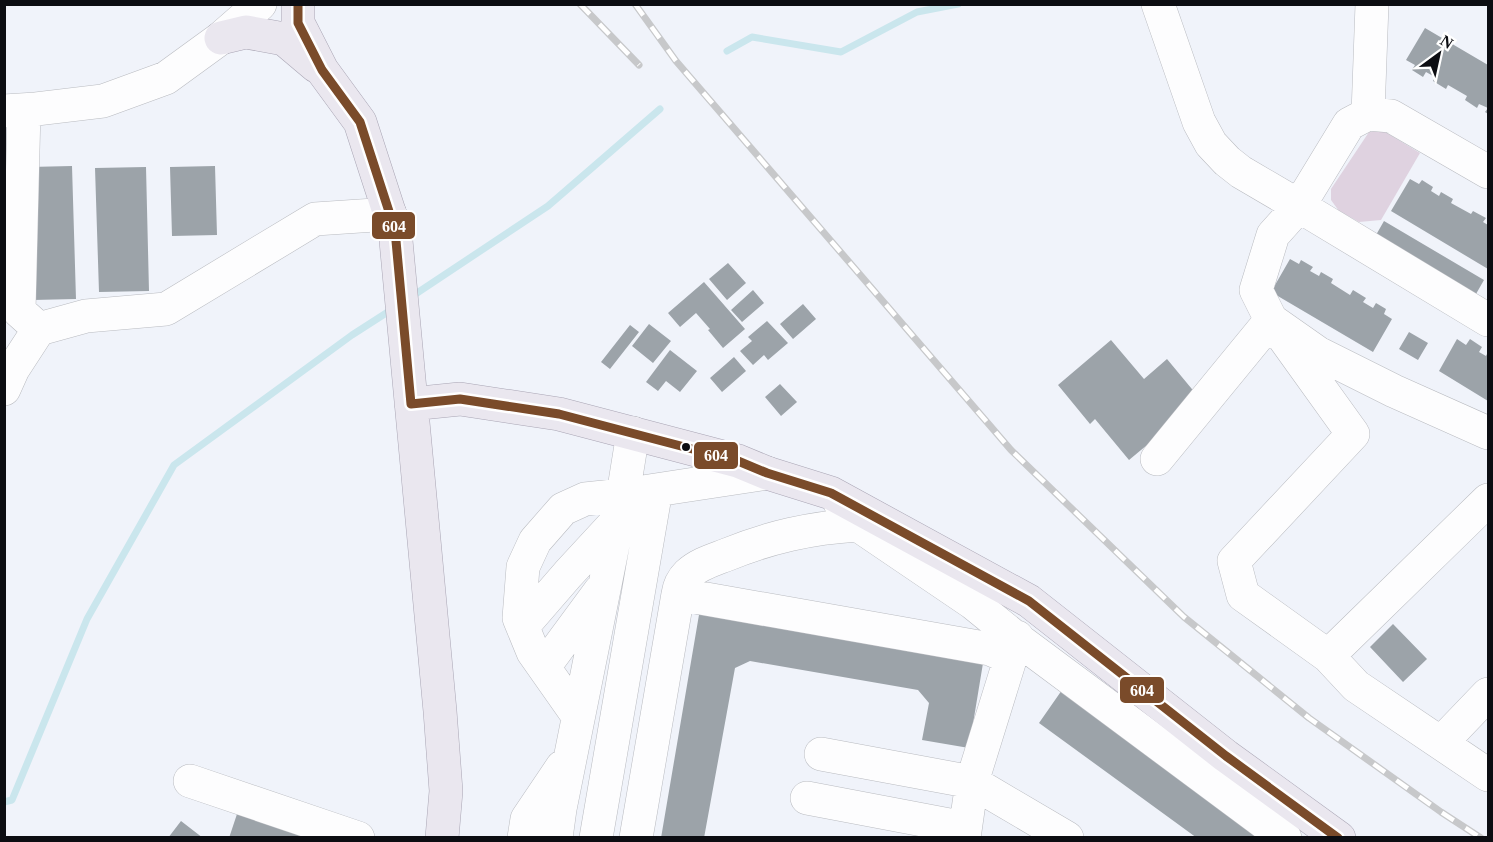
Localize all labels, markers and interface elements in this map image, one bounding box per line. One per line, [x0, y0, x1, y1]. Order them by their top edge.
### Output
north arrow [1409, 24, 1469, 84]
text: N [1437, 32, 1457, 52]
line badge: 604 [371, 211, 416, 240]
text: 604 [382, 218, 406, 235]
unlabelled marker [680, 441, 692, 453]
line badge: 604 [693, 441, 739, 470]
text: 604 [704, 447, 728, 464]
line badge: 604 [1119, 676, 1165, 704]
text: 604 [1130, 682, 1154, 699]

